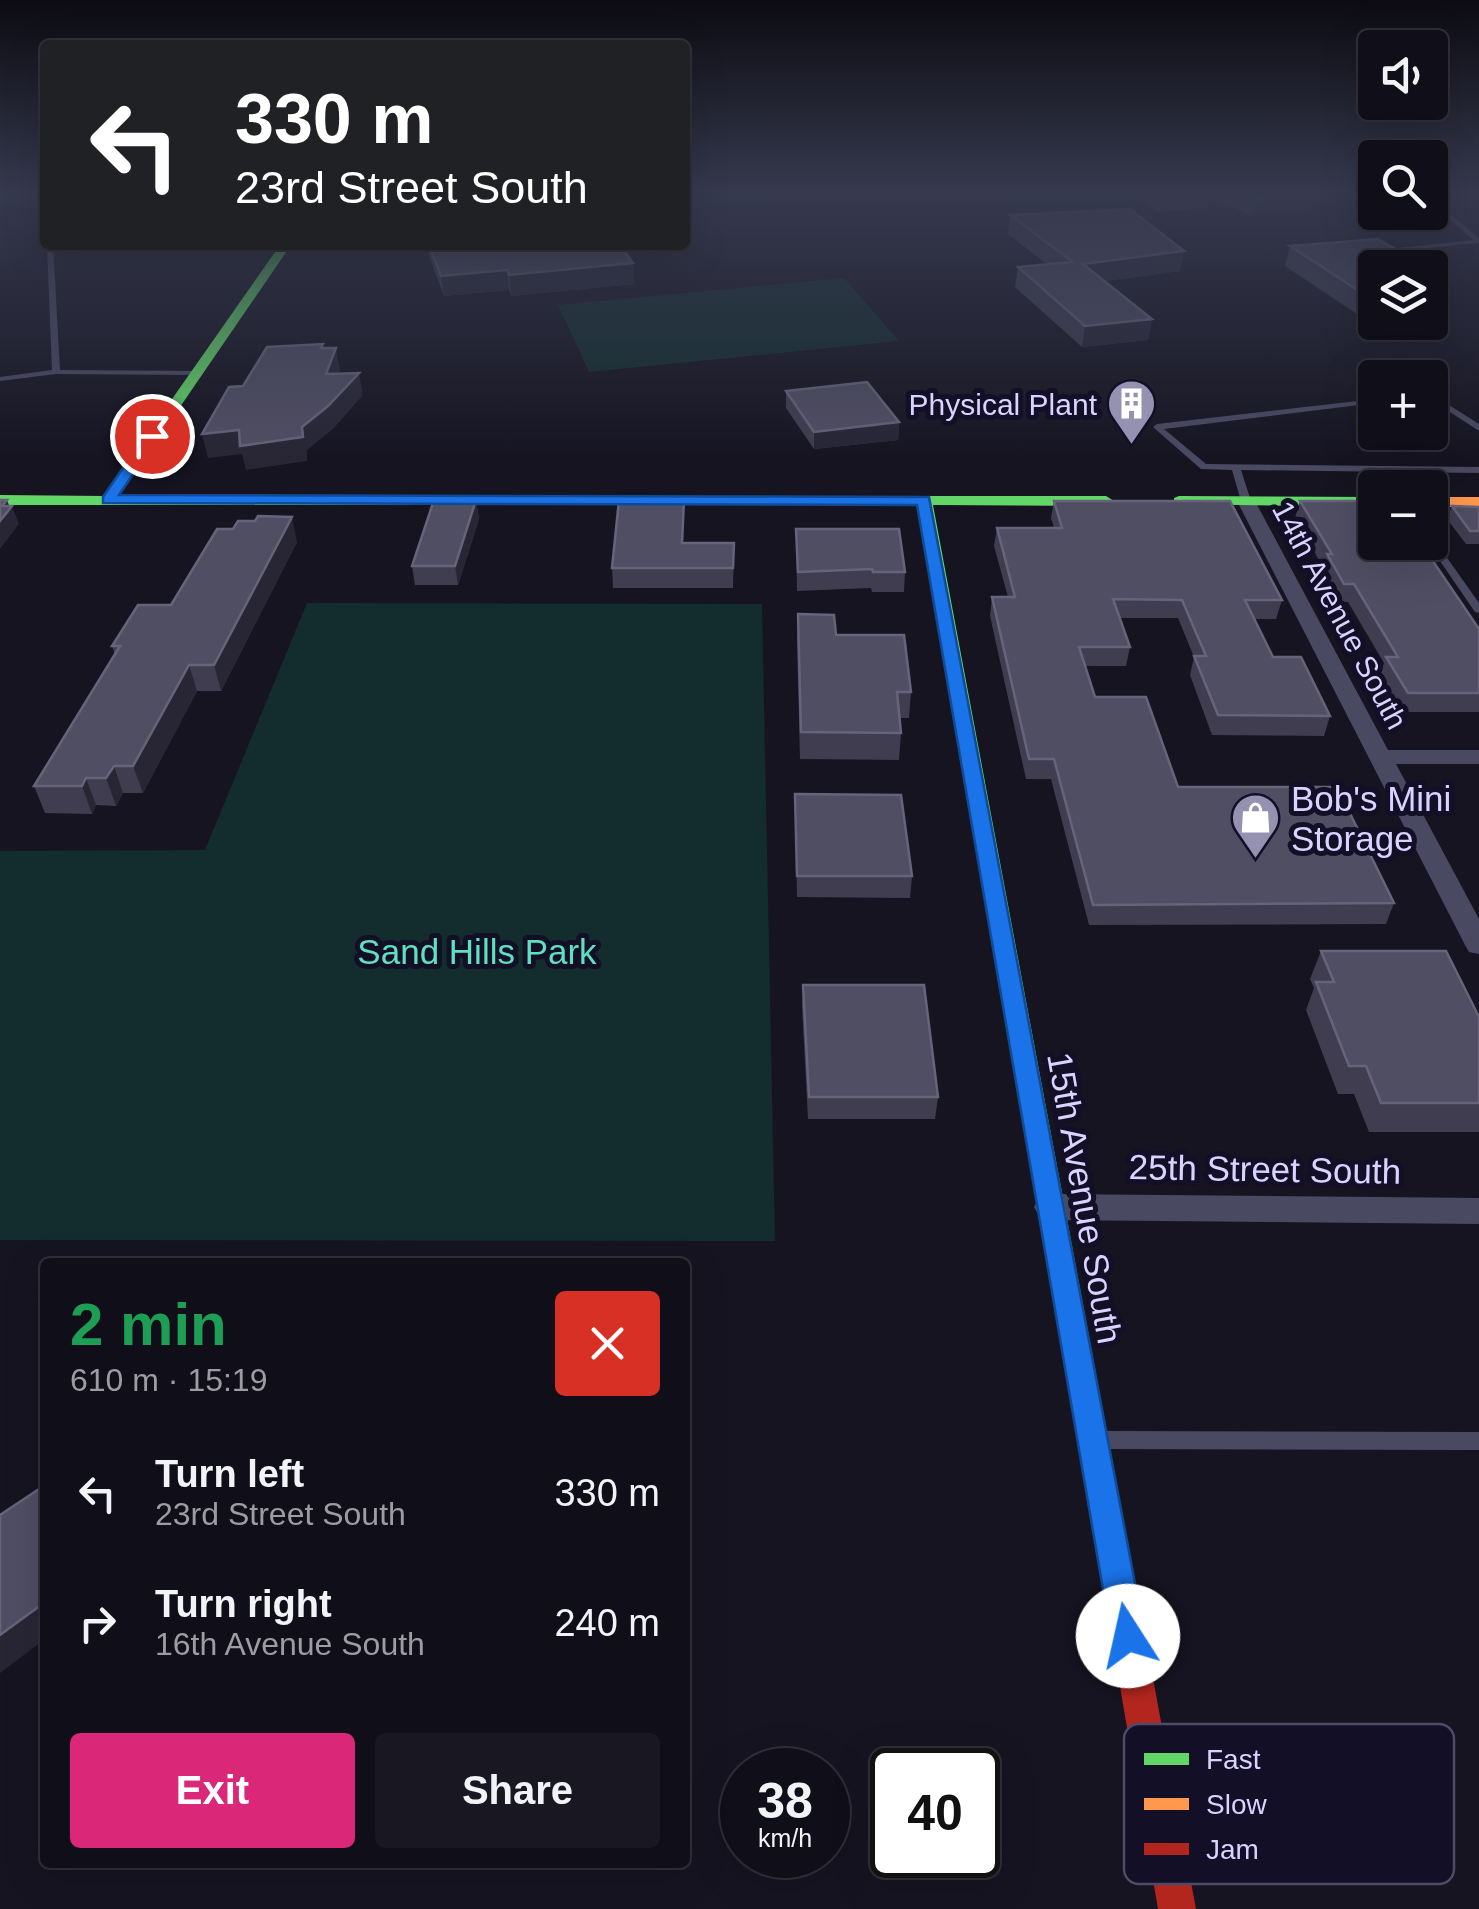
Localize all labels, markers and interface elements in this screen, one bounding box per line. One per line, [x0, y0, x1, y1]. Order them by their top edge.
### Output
map controls [1358, 30, 1448, 560]
button: sound [1358, 30, 1448, 120]
icon: left [70, 80, 200, 210]
text: 330 m [235, 80, 433, 158]
button: search [1358, 140, 1448, 230]
text: 23rd Street South [235, 162, 588, 213]
button: layers [1358, 250, 1448, 340]
button: + [1358, 360, 1448, 450]
building icon: Physical Plant [1106, 378, 1158, 446]
place label: Physical Plant [909, 388, 1098, 421]
pin [110, 394, 195, 479]
icon: arrive [125, 409, 180, 464]
button: − [1358, 470, 1448, 560]
street label: 14th Avenue South [1266, 496, 1414, 734]
place label: Bob's Mini Storage [1291, 779, 1451, 858]
shop icon: Bob's Mini Storage [1230, 792, 1282, 860]
park label: Sand Hills Park [357, 932, 597, 971]
street label: 15th Avenue South [1040, 1049, 1130, 1347]
street label: 25th Street South [1128, 1147, 1402, 1191]
text: 2 min [70, 1291, 227, 1358]
button: close [555, 1291, 660, 1396]
text: 610 m · 15:19 [70, 1362, 267, 1398]
text: Turn left [155, 1453, 304, 1495]
icon: left [70, 1466, 125, 1521]
text: 330 m [554, 1472, 660, 1514]
text: 23rd Street South [155, 1496, 406, 1532]
text: Turn right [155, 1583, 332, 1625]
position arrow [1076, 1584, 1180, 1688]
icon: right [70, 1596, 125, 1651]
text: 240 m [554, 1602, 660, 1644]
text: 16th Avenue South [155, 1626, 425, 1662]
legend [1124, 1724, 1454, 1884]
button: Exit [70, 1733, 355, 1848]
button: Share [375, 1733, 660, 1848]
text: Fast [1206, 1744, 1261, 1775]
speed limit sign: 40 [870, 1748, 1000, 1878]
text: 38 [757, 1773, 813, 1829]
text: Slow [1206, 1789, 1267, 1820]
text: km/h [758, 1824, 812, 1852]
text: Jam [1206, 1834, 1259, 1865]

